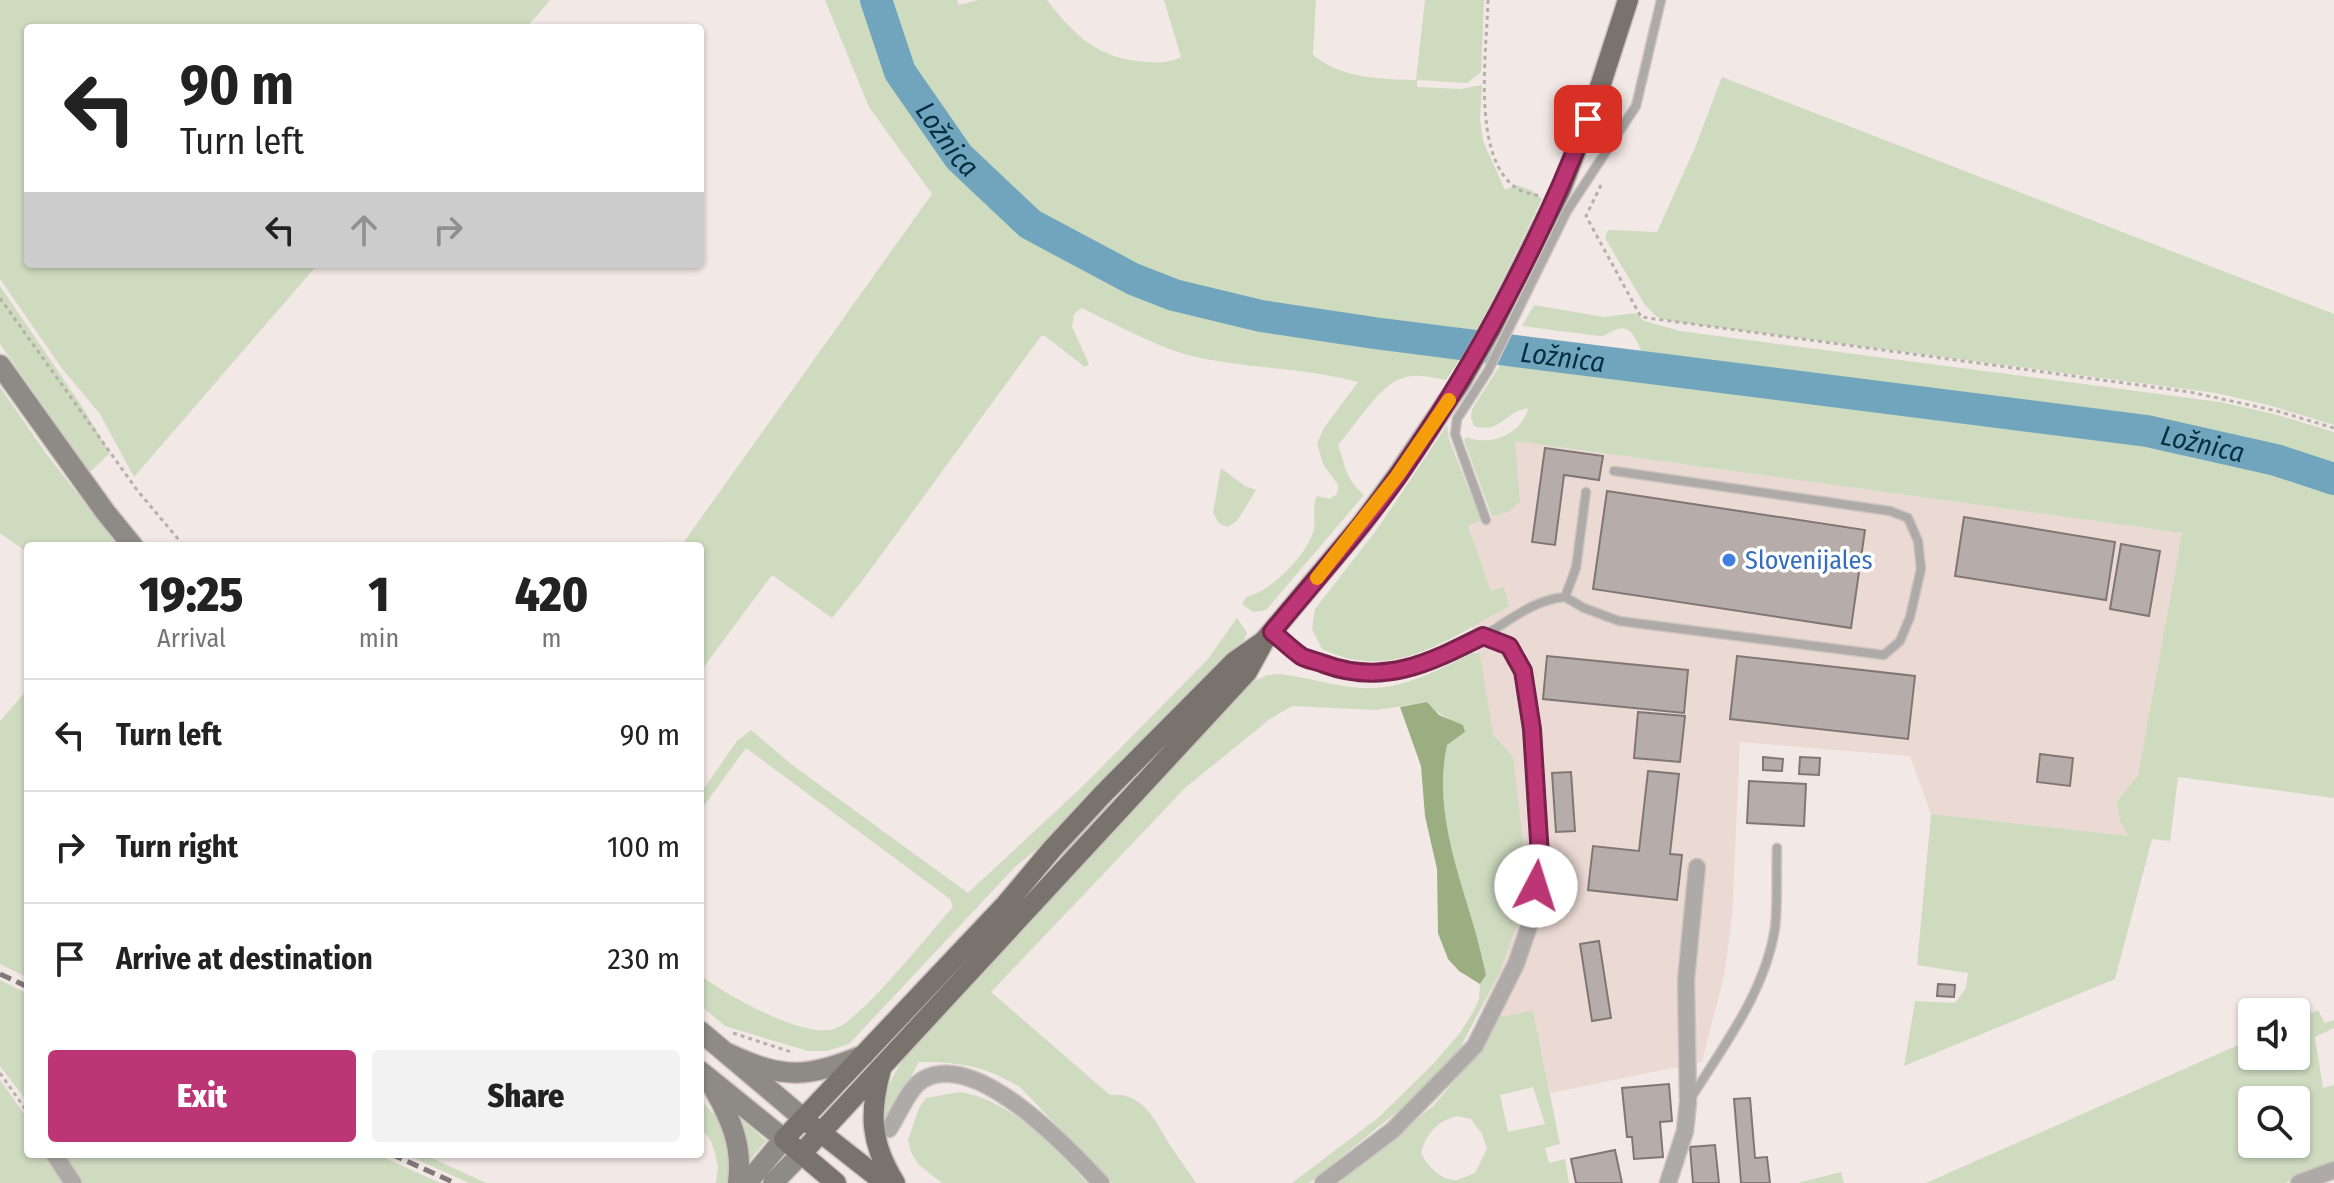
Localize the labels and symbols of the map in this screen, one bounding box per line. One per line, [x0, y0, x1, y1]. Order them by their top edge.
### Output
pin [1554, 85, 1622, 153]
water label: Ložnica [909, 95, 985, 184]
water label: Ložnica [1519, 336, 1607, 379]
water label: Ložnica [2158, 419, 2248, 469]
place label: Slovenijales [1745, 545, 1872, 576]
marker: Slovenijales [1720, 551, 1738, 569]
position arrow [1494, 844, 1578, 928]

